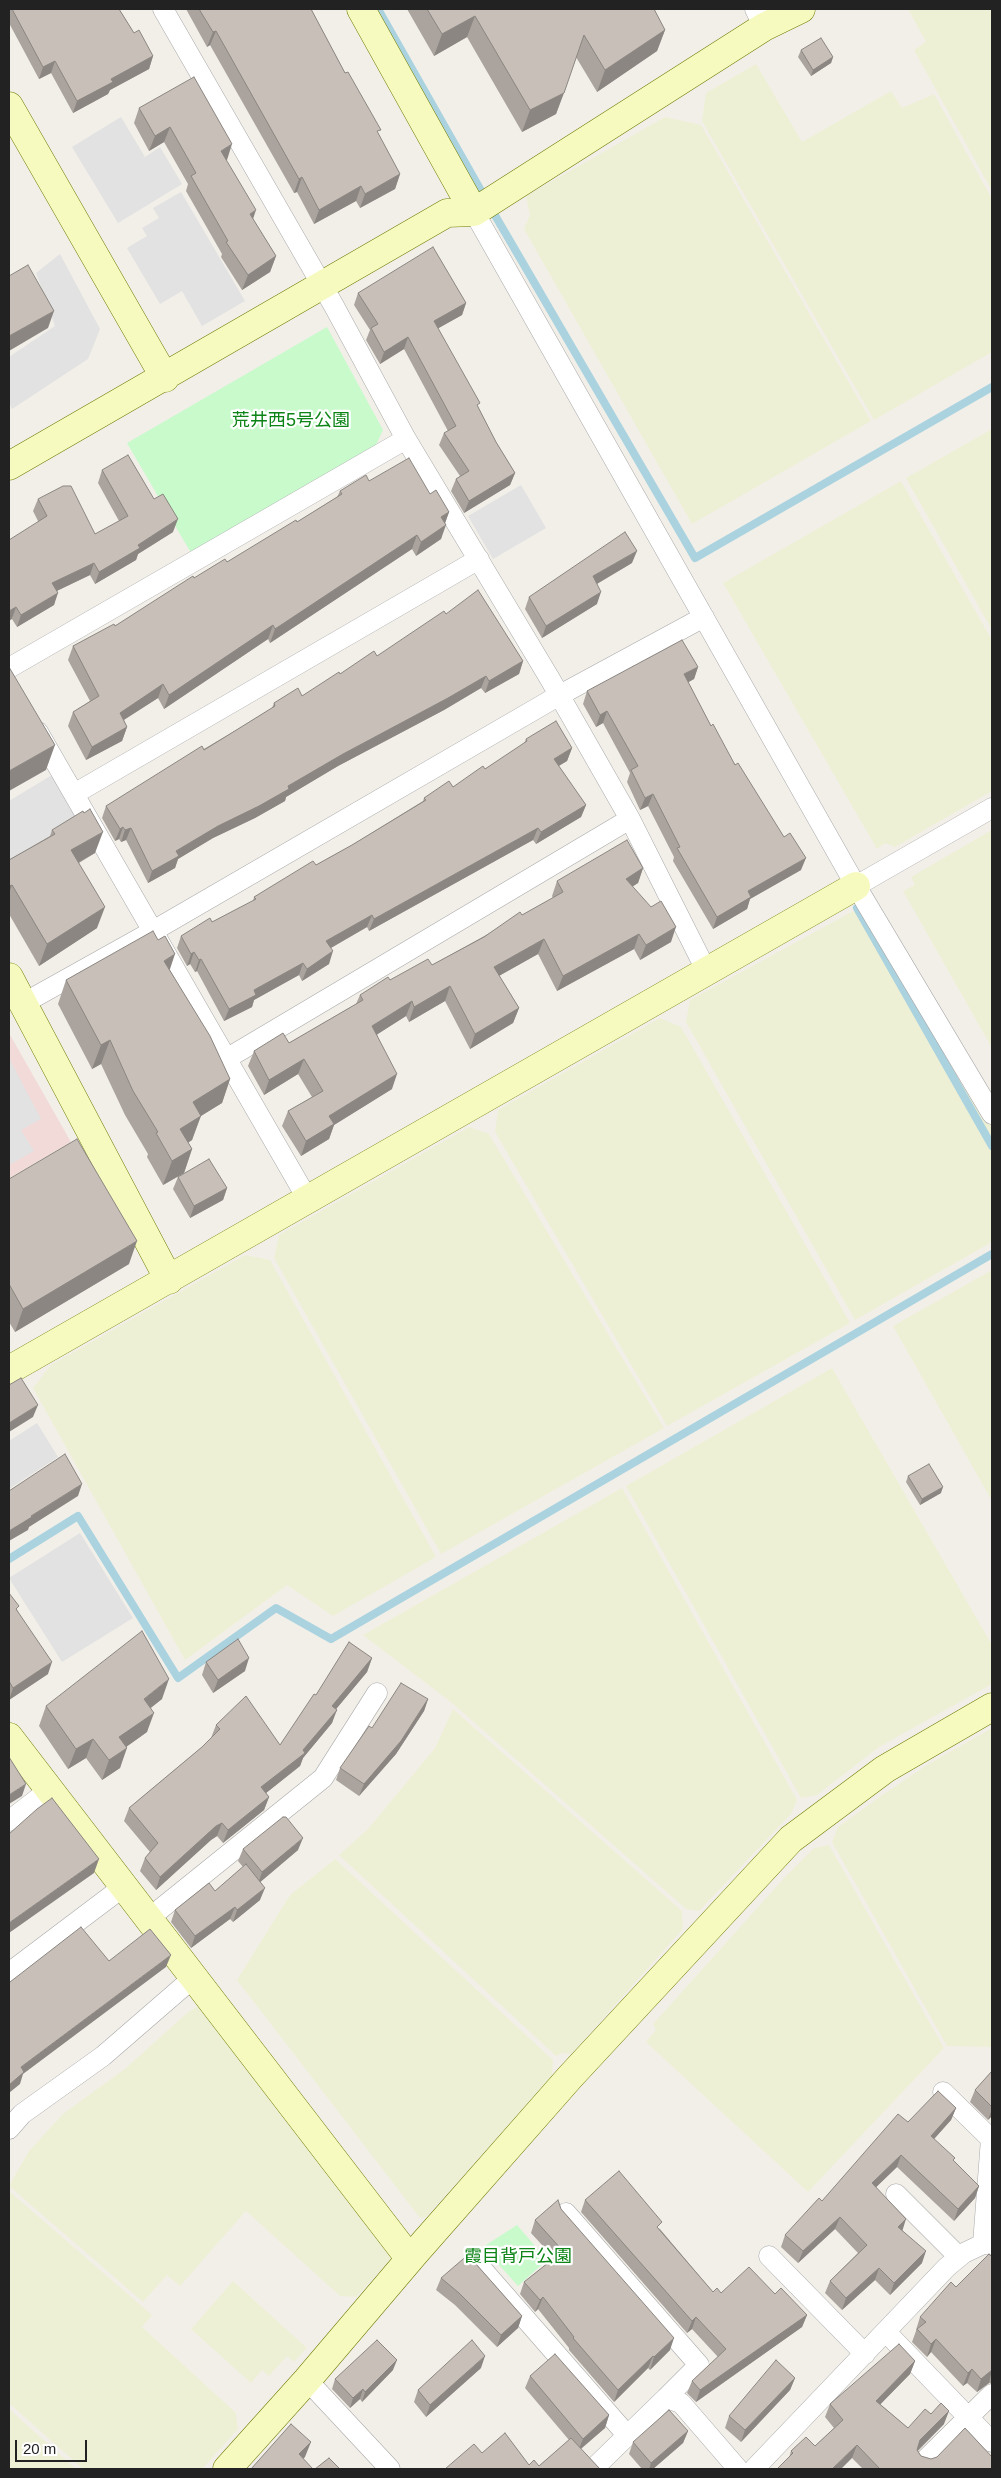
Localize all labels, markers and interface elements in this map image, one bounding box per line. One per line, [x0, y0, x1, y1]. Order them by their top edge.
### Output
park label: 荒井西5号公園 [232, 410, 350, 432]
park label: 霞目背戸公園 [464, 2246, 572, 2268]
scale bar [18, 2430, 90, 2462]
text: 20 m [23, 2440, 56, 2457]

